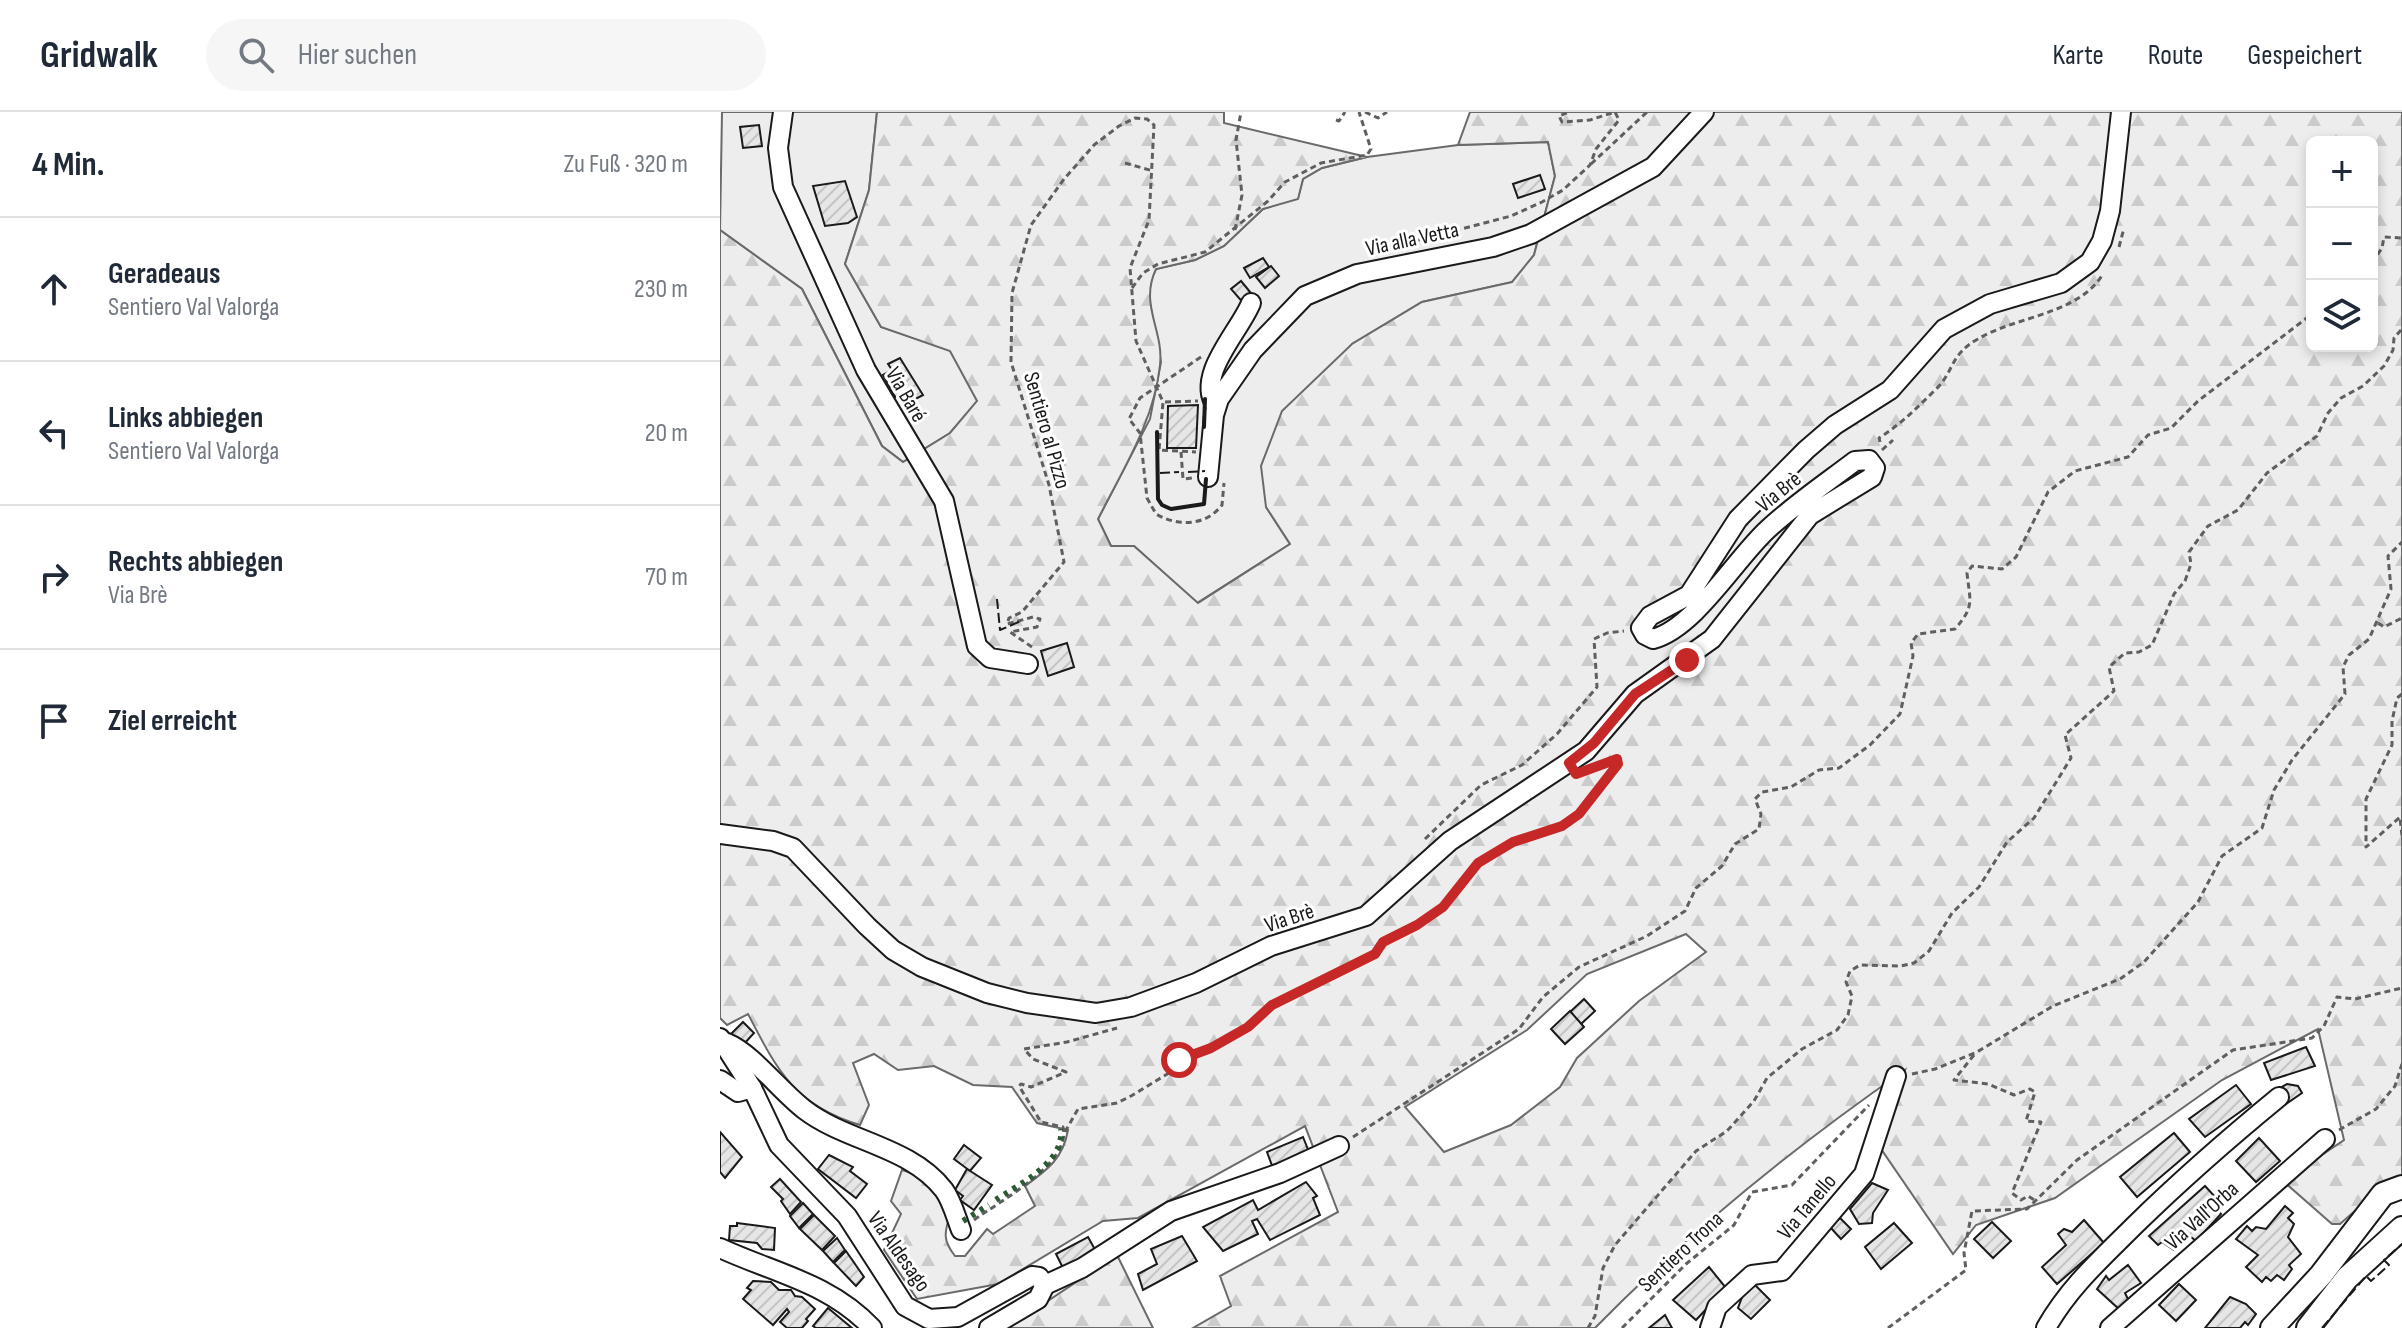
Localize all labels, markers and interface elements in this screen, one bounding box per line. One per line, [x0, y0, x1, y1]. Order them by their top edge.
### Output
search box [206, 19, 766, 91]
text: Gridwalk [40, 33, 158, 78]
icon: search [234, 33, 278, 77]
text: Hier suchen [298, 37, 417, 73]
text: Karte [2053, 39, 2104, 72]
text: Route [2148, 39, 2203, 72]
text: Gespeichert [2247, 39, 2362, 72]
map controls [2306, 136, 2378, 352]
button: + [2306, 136, 2378, 208]
text: 4 Min. [32, 144, 104, 185]
text: Zu Fuß · 320 m [563, 149, 688, 180]
button: − [2306, 208, 2378, 280]
street label: Via alla Vetta [1363, 216, 1461, 262]
text: Geradeaus [108, 256, 221, 292]
icon: ahead [32, 267, 76, 311]
text: 230 m [634, 274, 688, 305]
button: layers [2306, 280, 2378, 352]
text: Sentiero Val Valorga [108, 292, 279, 323]
street label: Via Baré [879, 362, 932, 427]
street label: Sentiero al Pizzo [1017, 369, 1076, 492]
text: Links abbiegen [108, 400, 263, 436]
icon: left [32, 411, 76, 455]
text: 20 m [645, 418, 688, 449]
text: Sentiero Val Valorga [108, 436, 279, 467]
street label: Via Brè [1751, 466, 1807, 519]
text: Rechts abbiegen [108, 544, 283, 580]
icon: right [32, 555, 76, 599]
text: 70 m [645, 562, 688, 593]
text: Via Brè [108, 580, 168, 611]
route end [1669, 642, 1705, 678]
icon: arrive [32, 699, 76, 743]
text: Ziel erreicht [108, 703, 237, 739]
street label: Via Brè [1261, 898, 1318, 939]
route start [1161, 1042, 1197, 1078]
street label: Via Tanello [1772, 1169, 1842, 1245]
street label: Via Vall'Orba [2160, 1176, 2244, 1256]
street label: Via Aldesago [861, 1206, 936, 1297]
street label: Sentiero Trona [1633, 1206, 1729, 1298]

